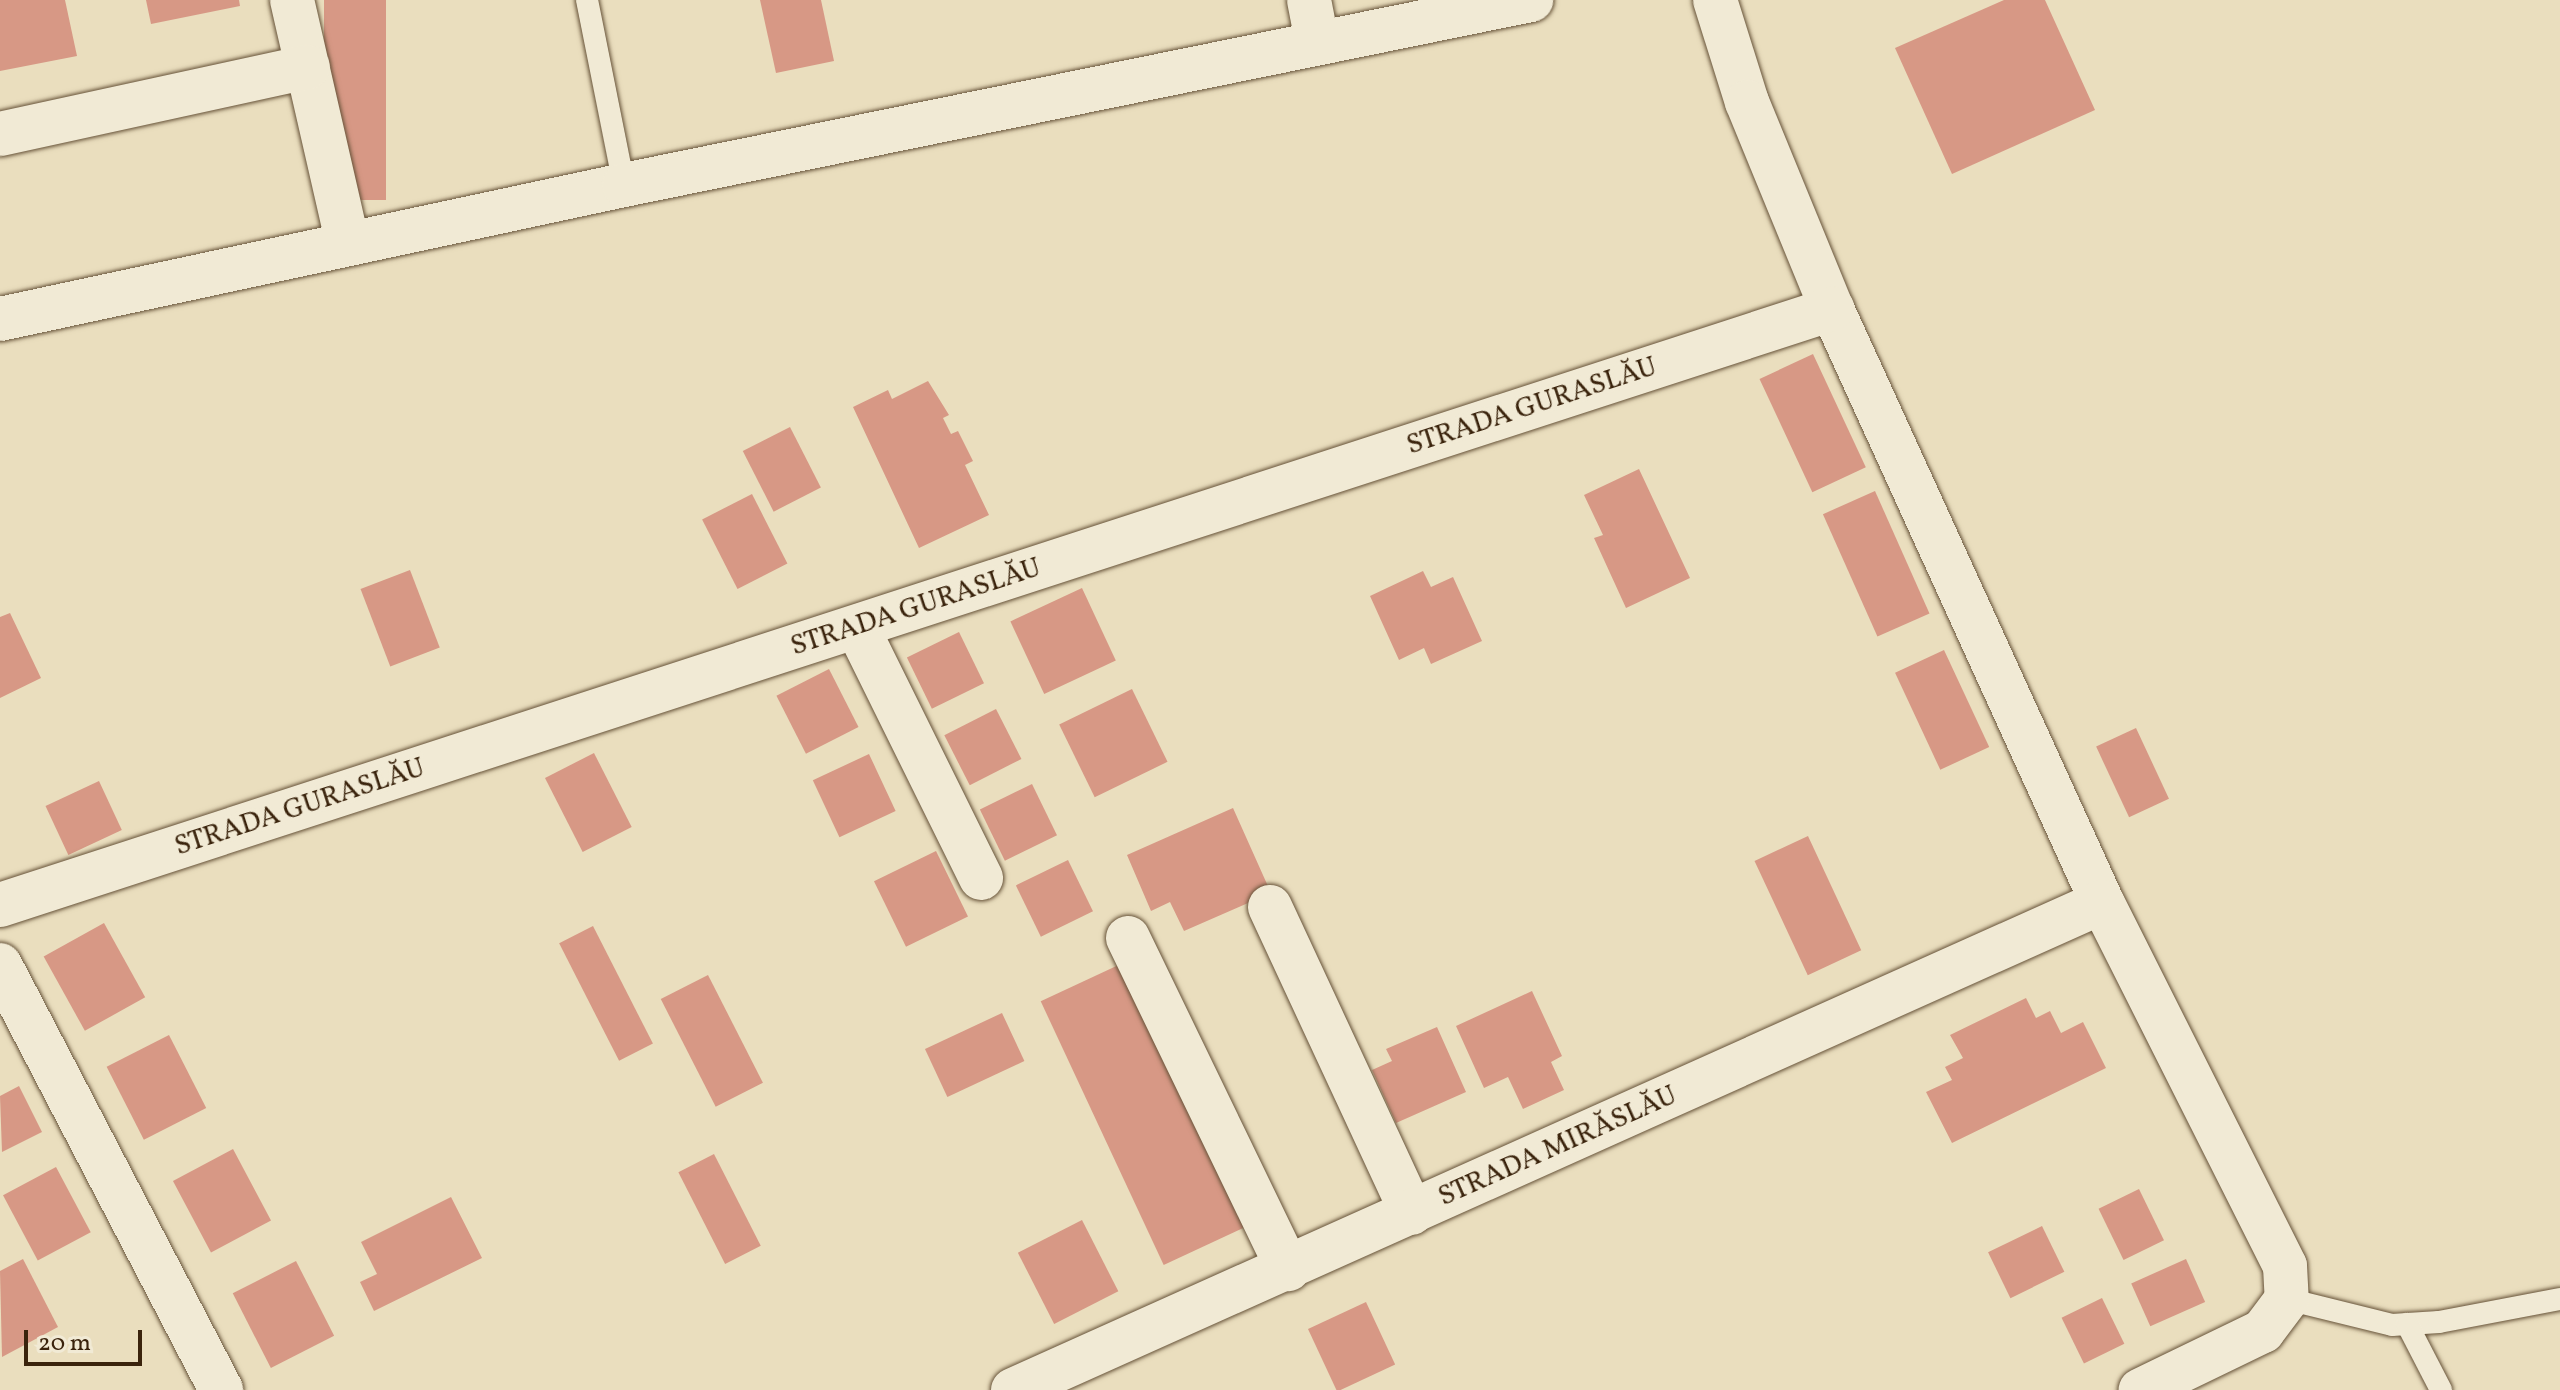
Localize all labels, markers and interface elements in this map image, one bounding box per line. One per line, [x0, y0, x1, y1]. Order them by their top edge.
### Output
street label: STRADA GURASLĂU [1403, 351, 1661, 463]
street label: STRADA GURASLĂU [787, 552, 1045, 664]
street label: STRADA GURASLĂU [171, 752, 429, 864]
street label: STRADA MIRĂSLĂU [1434, 1079, 1682, 1215]
scale bar [28, 1314, 146, 1364]
text: 20 m [38, 1327, 91, 1361]

